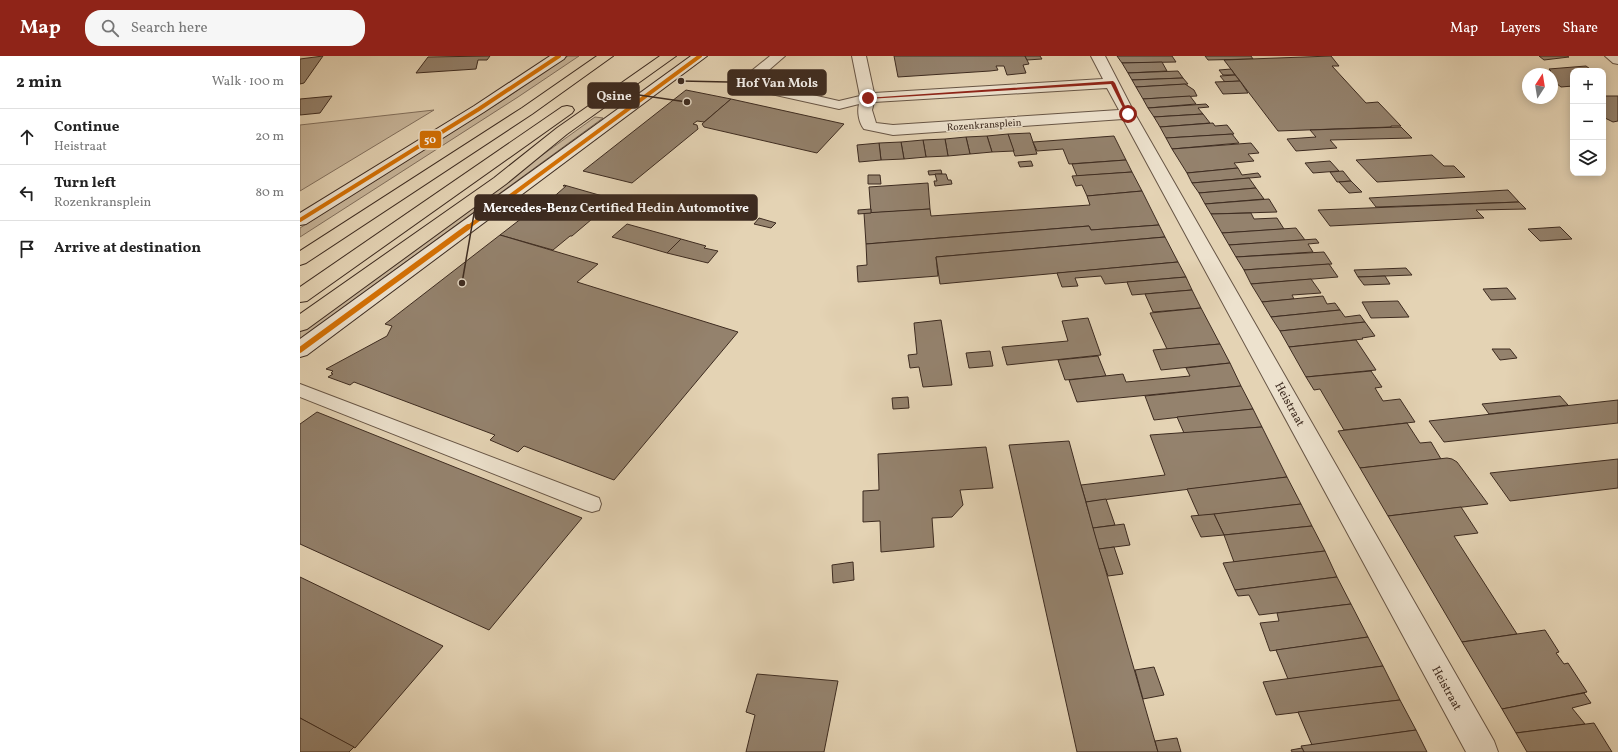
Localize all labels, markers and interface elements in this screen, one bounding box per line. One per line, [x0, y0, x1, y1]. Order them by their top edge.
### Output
search box [85, 10, 365, 46]
text: Map [20, 15, 61, 41]
icon: search [99, 17, 121, 39]
text: Search here [131, 18, 208, 39]
text: Map [1450, 19, 1478, 38]
text: Layers [1500, 19, 1540, 38]
text: Share [1562, 19, 1598, 38]
north arrow [1522, 68, 1558, 104]
map controls [1570, 68, 1606, 176]
button: + [1570, 68, 1606, 104]
callout: Hof Van Mols [728, 70, 826, 95]
text: 2 min [16, 71, 62, 94]
text: Walk · 100 m [212, 73, 284, 91]
text: Hof Van Mols [736, 75, 818, 93]
callout: Qsine [588, 83, 639, 108]
text: Qsine [596, 88, 632, 106]
route end [859, 89, 877, 107]
button: − [1570, 104, 1606, 140]
route start [1119, 105, 1137, 123]
street label: Rozenkransplein [946, 115, 1022, 135]
text: Continue [54, 117, 119, 138]
icon: ahead [16, 126, 38, 148]
text: 20 m [255, 128, 284, 146]
line badge: 50 [419, 130, 442, 149]
text: 50 [424, 133, 436, 148]
text: Heistraat [54, 138, 107, 156]
button: layers [1570, 140, 1606, 176]
text: Turn left [54, 173, 116, 194]
icon: left [16, 182, 38, 204]
text: 80 m [255, 184, 284, 202]
text: Rozenkransplein [54, 194, 151, 212]
callout: Mercedes-Benz Certified Hedin Automotive [475, 195, 757, 220]
text: Mercedes-Benz Certified Hedin Automotive [483, 200, 749, 218]
icon: arrive [16, 238, 38, 260]
text: Arrive at destination [54, 238, 201, 259]
street label: Heistraat [1270, 379, 1308, 430]
street label: Heistraat [1427, 663, 1465, 714]

